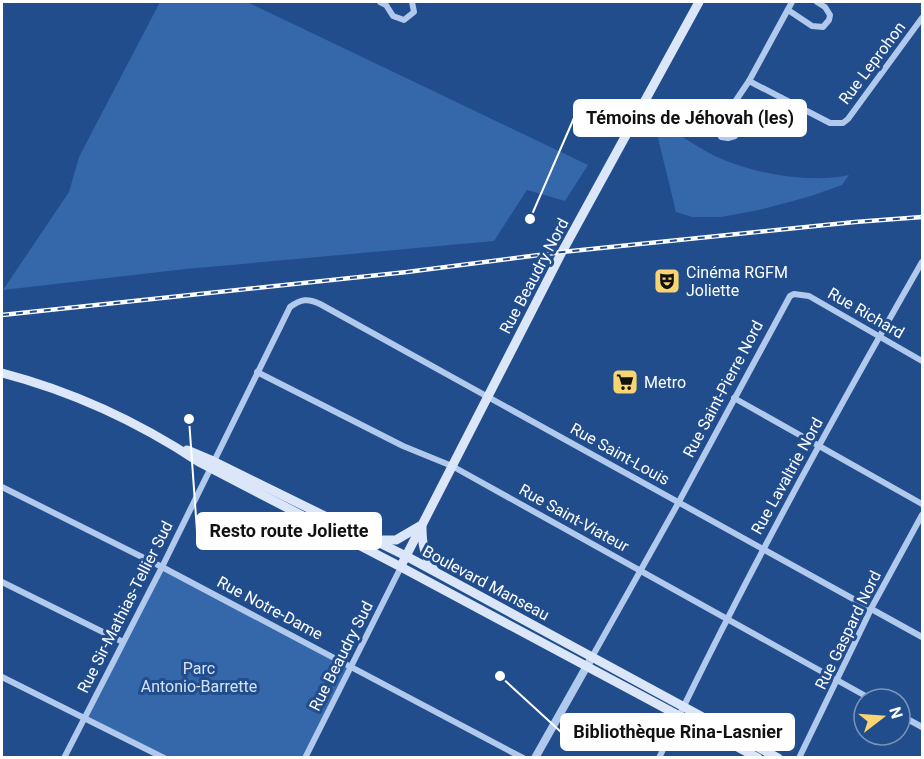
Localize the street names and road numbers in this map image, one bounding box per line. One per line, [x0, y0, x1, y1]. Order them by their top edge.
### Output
street label: Rue Leprohon [835, 18, 909, 108]
street label: Rue Beaudry Nord [496, 215, 572, 337]
street label: Rue Richard [824, 284, 908, 342]
street label: Rue Saint-Pierre Nord [679, 317, 767, 461]
street label: Rue Lavaltrie Nord [747, 414, 827, 538]
street label: Rue Saint-Louis [567, 419, 673, 489]
street label: Rue Saint-Viateur [516, 480, 633, 556]
street label: Rue Sir-Mathias-Tellier Sud [73, 518, 177, 696]
street label: Boulevard Manseau [419, 542, 553, 624]
street label: Rue Gaspard Nord [811, 568, 885, 692]
street label: Rue Notre-Dame [214, 572, 326, 644]
street label: Rue Beaudry Sud [305, 598, 377, 714]

